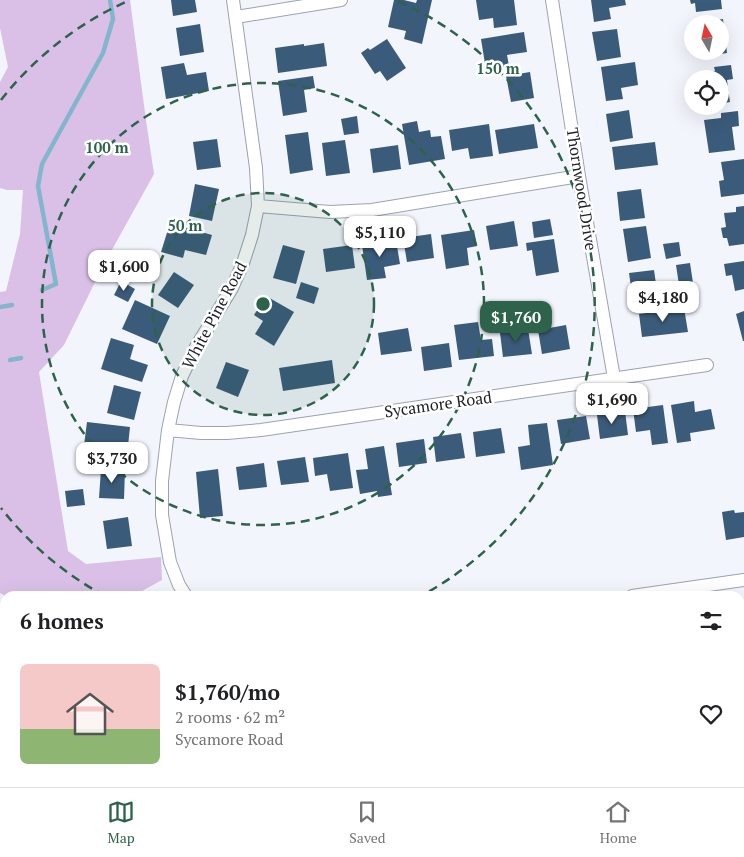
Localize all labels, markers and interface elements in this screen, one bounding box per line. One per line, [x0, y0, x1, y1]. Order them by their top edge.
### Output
north arrow [684, 15, 729, 60]
map controls [684, 15, 729, 115]
text: 150 m [476, 58, 520, 78]
button: locate [684, 70, 729, 115]
street label: Thornwood Drive [561, 126, 603, 252]
text: 100 m [85, 137, 129, 157]
text: 50 m [168, 215, 203, 235]
pin: $5,110 [339, 216, 421, 258]
text: $5,110 [355, 221, 405, 243]
pin: $1,600 [83, 250, 165, 292]
text: $1,600 [99, 255, 149, 277]
street label: White Pine Road [176, 257, 252, 372]
pin: $4,180 [622, 280, 704, 323]
text: $4,180 [638, 286, 688, 308]
centre of rings [254, 295, 272, 313]
pin: $1,760 [475, 300, 557, 343]
text: $1,760 [491, 306, 541, 328]
pin: $1,690 [571, 382, 653, 425]
street label: Sycamore Road [383, 386, 493, 422]
text: $1,690 [587, 388, 637, 410]
pin: $3,730 [71, 442, 153, 484]
text: $3,730 [87, 447, 137, 469]
text: 6 homes [20, 607, 104, 635]
icon: filters [697, 607, 725, 635]
text: $1,760/mo [175, 678, 280, 706]
icon: home [60, 684, 120, 744]
icon: heart [697, 700, 725, 728]
text: 2 rooms · 62 m² [175, 706, 285, 728]
text: Sycamore Road [175, 728, 283, 750]
tab: Map [107, 798, 135, 847]
tab: Saved [349, 798, 386, 847]
tab: Home [600, 798, 637, 847]

